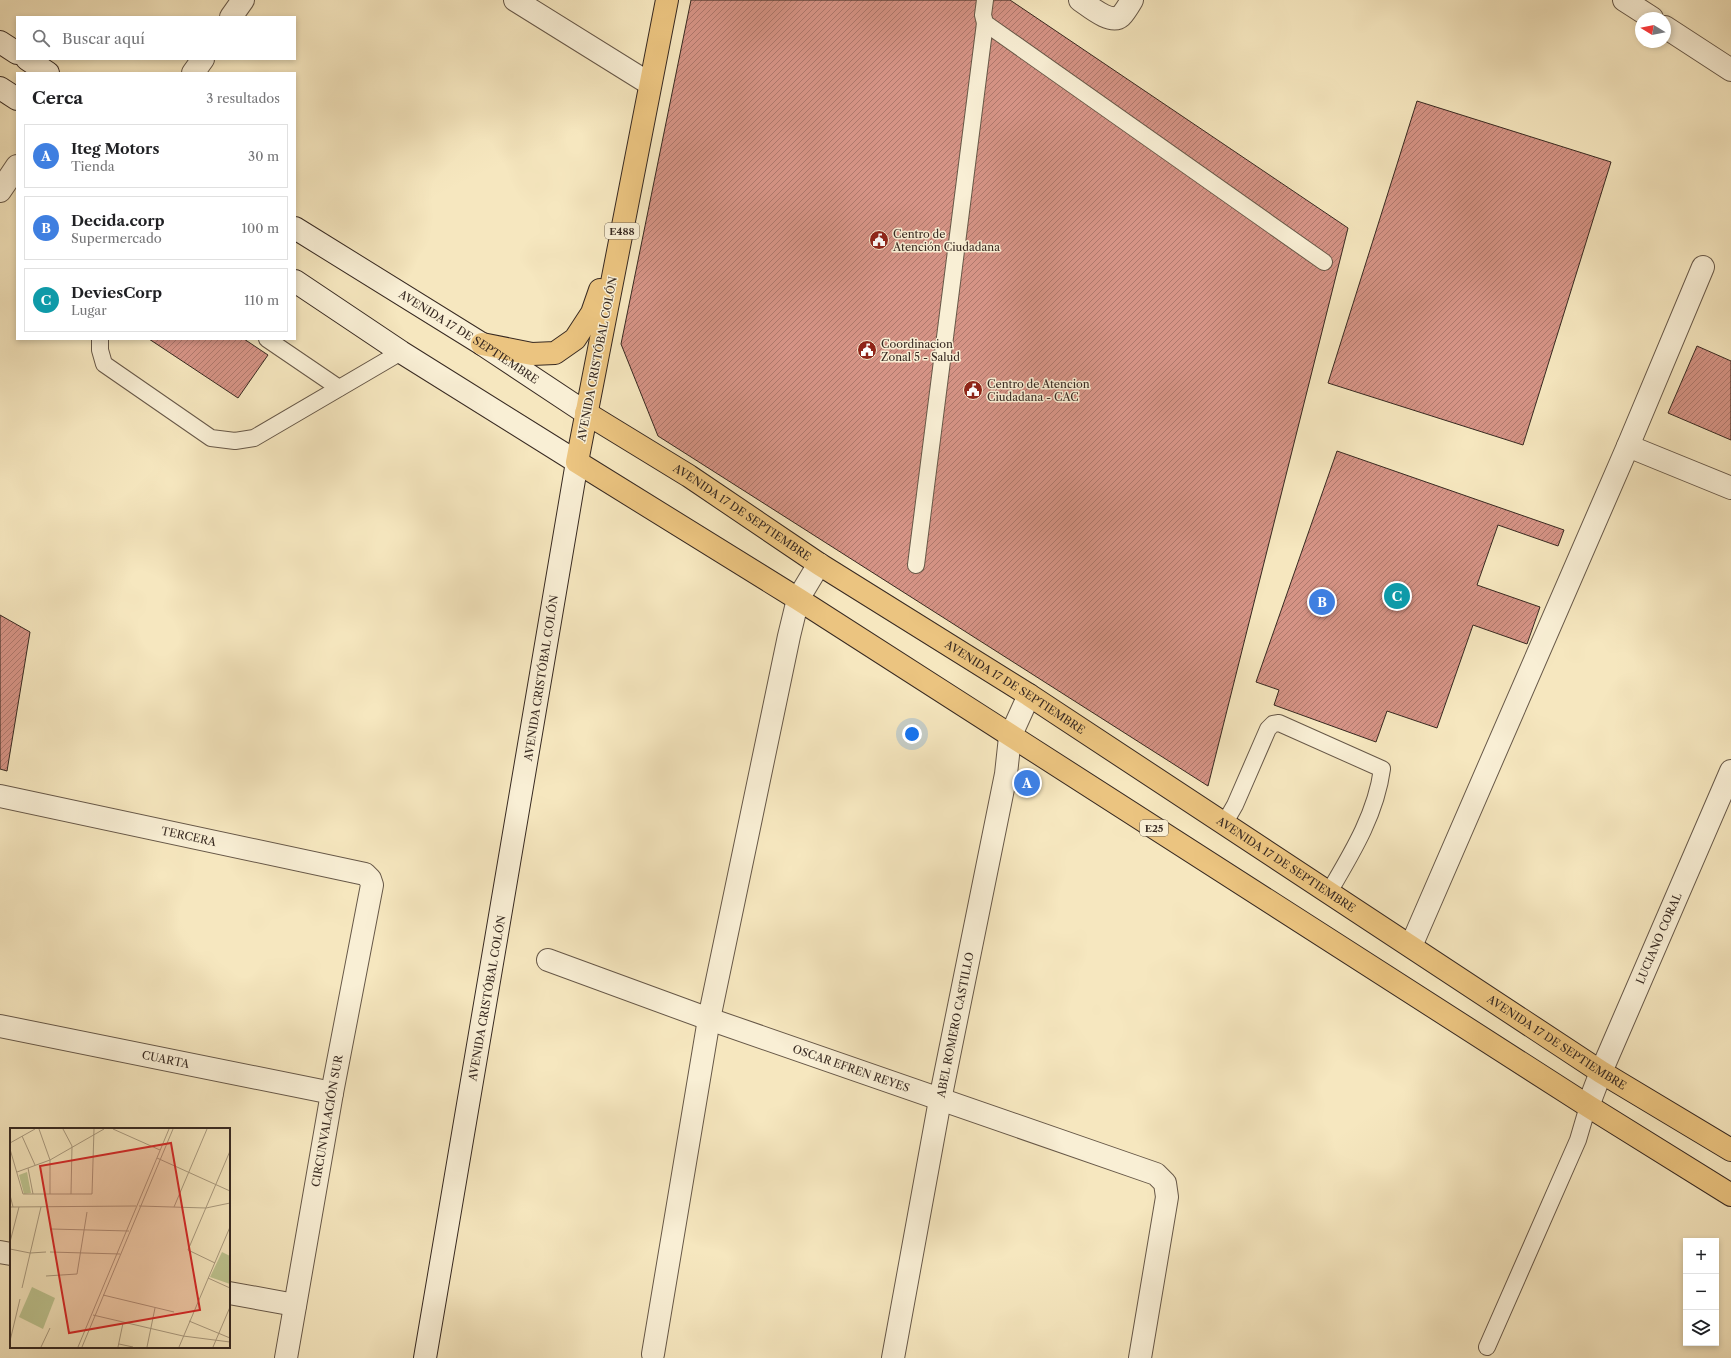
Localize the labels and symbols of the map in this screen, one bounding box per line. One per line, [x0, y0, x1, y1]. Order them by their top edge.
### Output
north arrow [1635, 12, 1671, 48]
road number: E488 [605, 223, 639, 239]
place label: Centro de Atención Ciudadana [892, 227, 1000, 254]
public building icon: Centro de Atención Ciudadana [868, 229, 890, 251]
street label: AVENIDA CRISTÓBAL COLÓN [574, 275, 620, 444]
street label: AVENIDA 17 DE SEPTIEMBRE [395, 286, 542, 387]
place label: Coordinacion Zonal 5 - Salud [881, 337, 960, 364]
public building icon: Coordinacion Zonal 5 - Salud [856, 339, 878, 361]
place label: Centro de Atencion Ciudadana - CAC [987, 377, 1090, 404]
public building icon: Centro de Atencion Ciudadana - CAC [962, 379, 984, 401]
street label: AVENIDA 17 DE SEPTIEMBRE [670, 460, 814, 564]
pin: C [1384, 581, 1410, 611]
pin: B [1309, 587, 1335, 617]
street label: AVENIDA CRISTÓBAL COLÓN [521, 594, 561, 763]
street label: AVENIDA 17 DE SEPTIEMBRE [941, 637, 1088, 737]
your location [902, 724, 922, 744]
pin: A [1014, 768, 1040, 798]
street label: AVENIDA 17 DE SEPTIEMBRE [1213, 813, 1358, 915]
road number: E25 [1140, 820, 1168, 836]
street label: TERCERA [160, 824, 218, 849]
street label: LUCIANO CORAL [1633, 890, 1685, 986]
street label: AVENIDA CRISTÓBAL COLÓN [465, 914, 508, 1083]
street label: ABEL ROMERO CASTILLO [933, 951, 977, 1100]
street label: AVENIDA 17 DE SEPTIEMBRE [1484, 991, 1629, 1093]
street label: OSCAR EFREN REYES [791, 1042, 912, 1095]
street label: CUARTA [141, 1048, 191, 1071]
street label: CIRCUNVALACIÓN SUR [309, 1053, 346, 1188]
inset map [10, 1128, 230, 1348]

